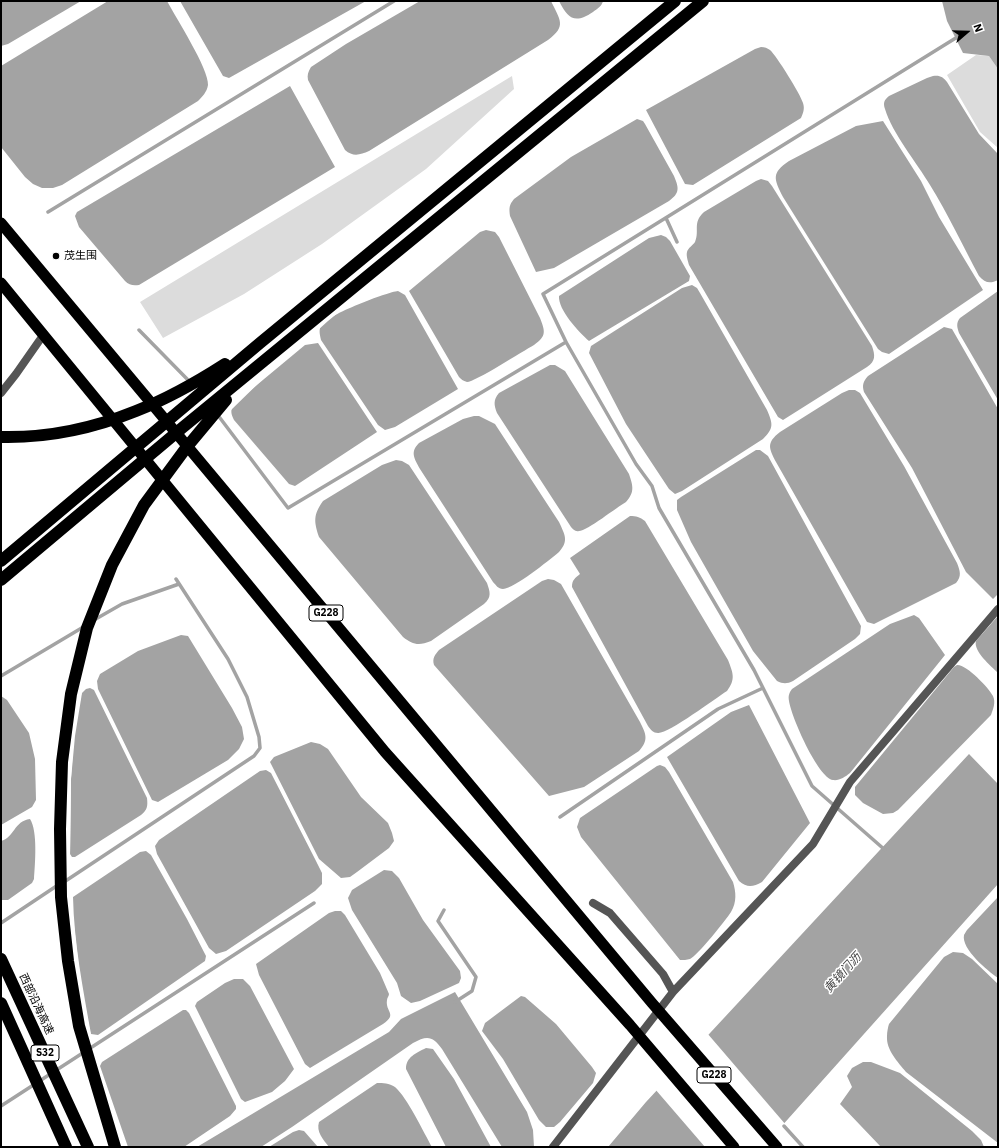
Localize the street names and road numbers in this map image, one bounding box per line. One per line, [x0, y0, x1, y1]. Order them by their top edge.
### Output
road number: G228 [309, 605, 343, 621]
street label: 西部沿海高速 [16, 971, 56, 1037]
road number: S32 [31, 1045, 59, 1061]
road number: G228 [697, 1067, 731, 1083]

